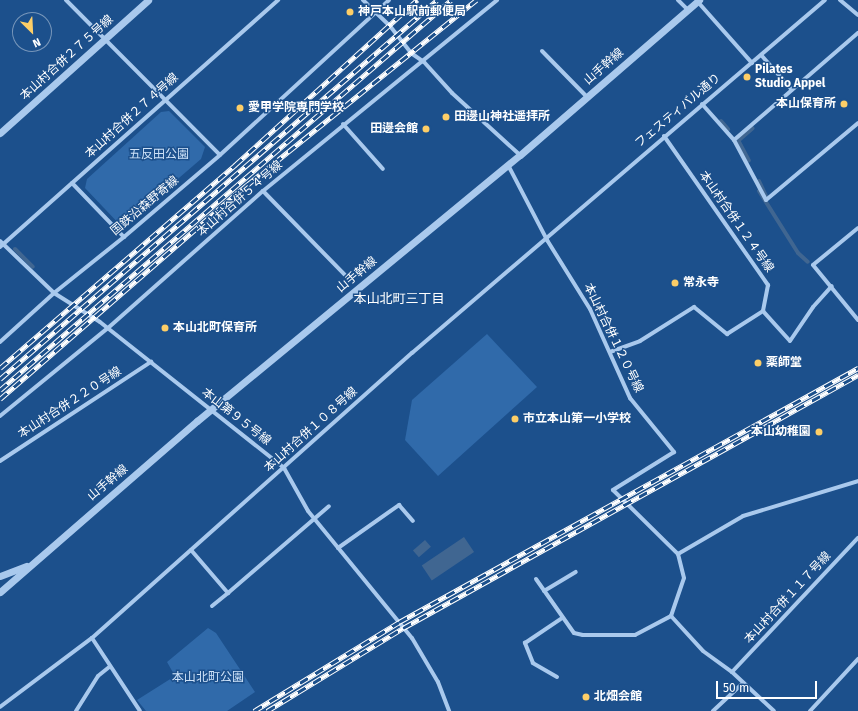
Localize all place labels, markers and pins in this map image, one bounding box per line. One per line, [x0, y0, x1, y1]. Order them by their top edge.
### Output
place label: 神戸本山駅前郵便局 [358, 5, 466, 19]
marker: 神戸本山駅前郵便局 [345, 7, 355, 17]
place label: Pilates Studio Appel [755, 63, 825, 91]
marker: Pilates Studio Appel [742, 72, 752, 82]
place label: 本山保育所 [776, 97, 836, 111]
marker: 本山保育所 [839, 99, 849, 109]
place label: 愛甲学院専門学校 [248, 101, 344, 115]
marker: 愛甲学院専門学校 [235, 103, 245, 113]
place label: 田邊山神社遥拝所 [454, 110, 550, 124]
marker: 田邊山神社遥拝所 [441, 112, 451, 122]
place label: 田邊会館 [370, 122, 418, 136]
marker: 田邊会館 [421, 124, 431, 134]
place label: 常永寺 [683, 276, 719, 290]
marker: 常永寺 [670, 278, 680, 288]
place label: 本山北町保育所 [173, 321, 257, 335]
marker: 本山北町保育所 [160, 323, 170, 333]
place label: 薬師堂 [766, 356, 802, 370]
marker: 薬師堂 [753, 358, 763, 368]
place label: 市立本山第一小学校 [523, 412, 631, 426]
marker: 市立本山第一小学校 [510, 414, 520, 424]
place label: 本山幼稚園 [751, 425, 811, 439]
marker: 本山幼稚園 [814, 427, 824, 437]
place label: 北畑会館 [594, 690, 642, 704]
marker: 北畑会館 [581, 692, 591, 702]

